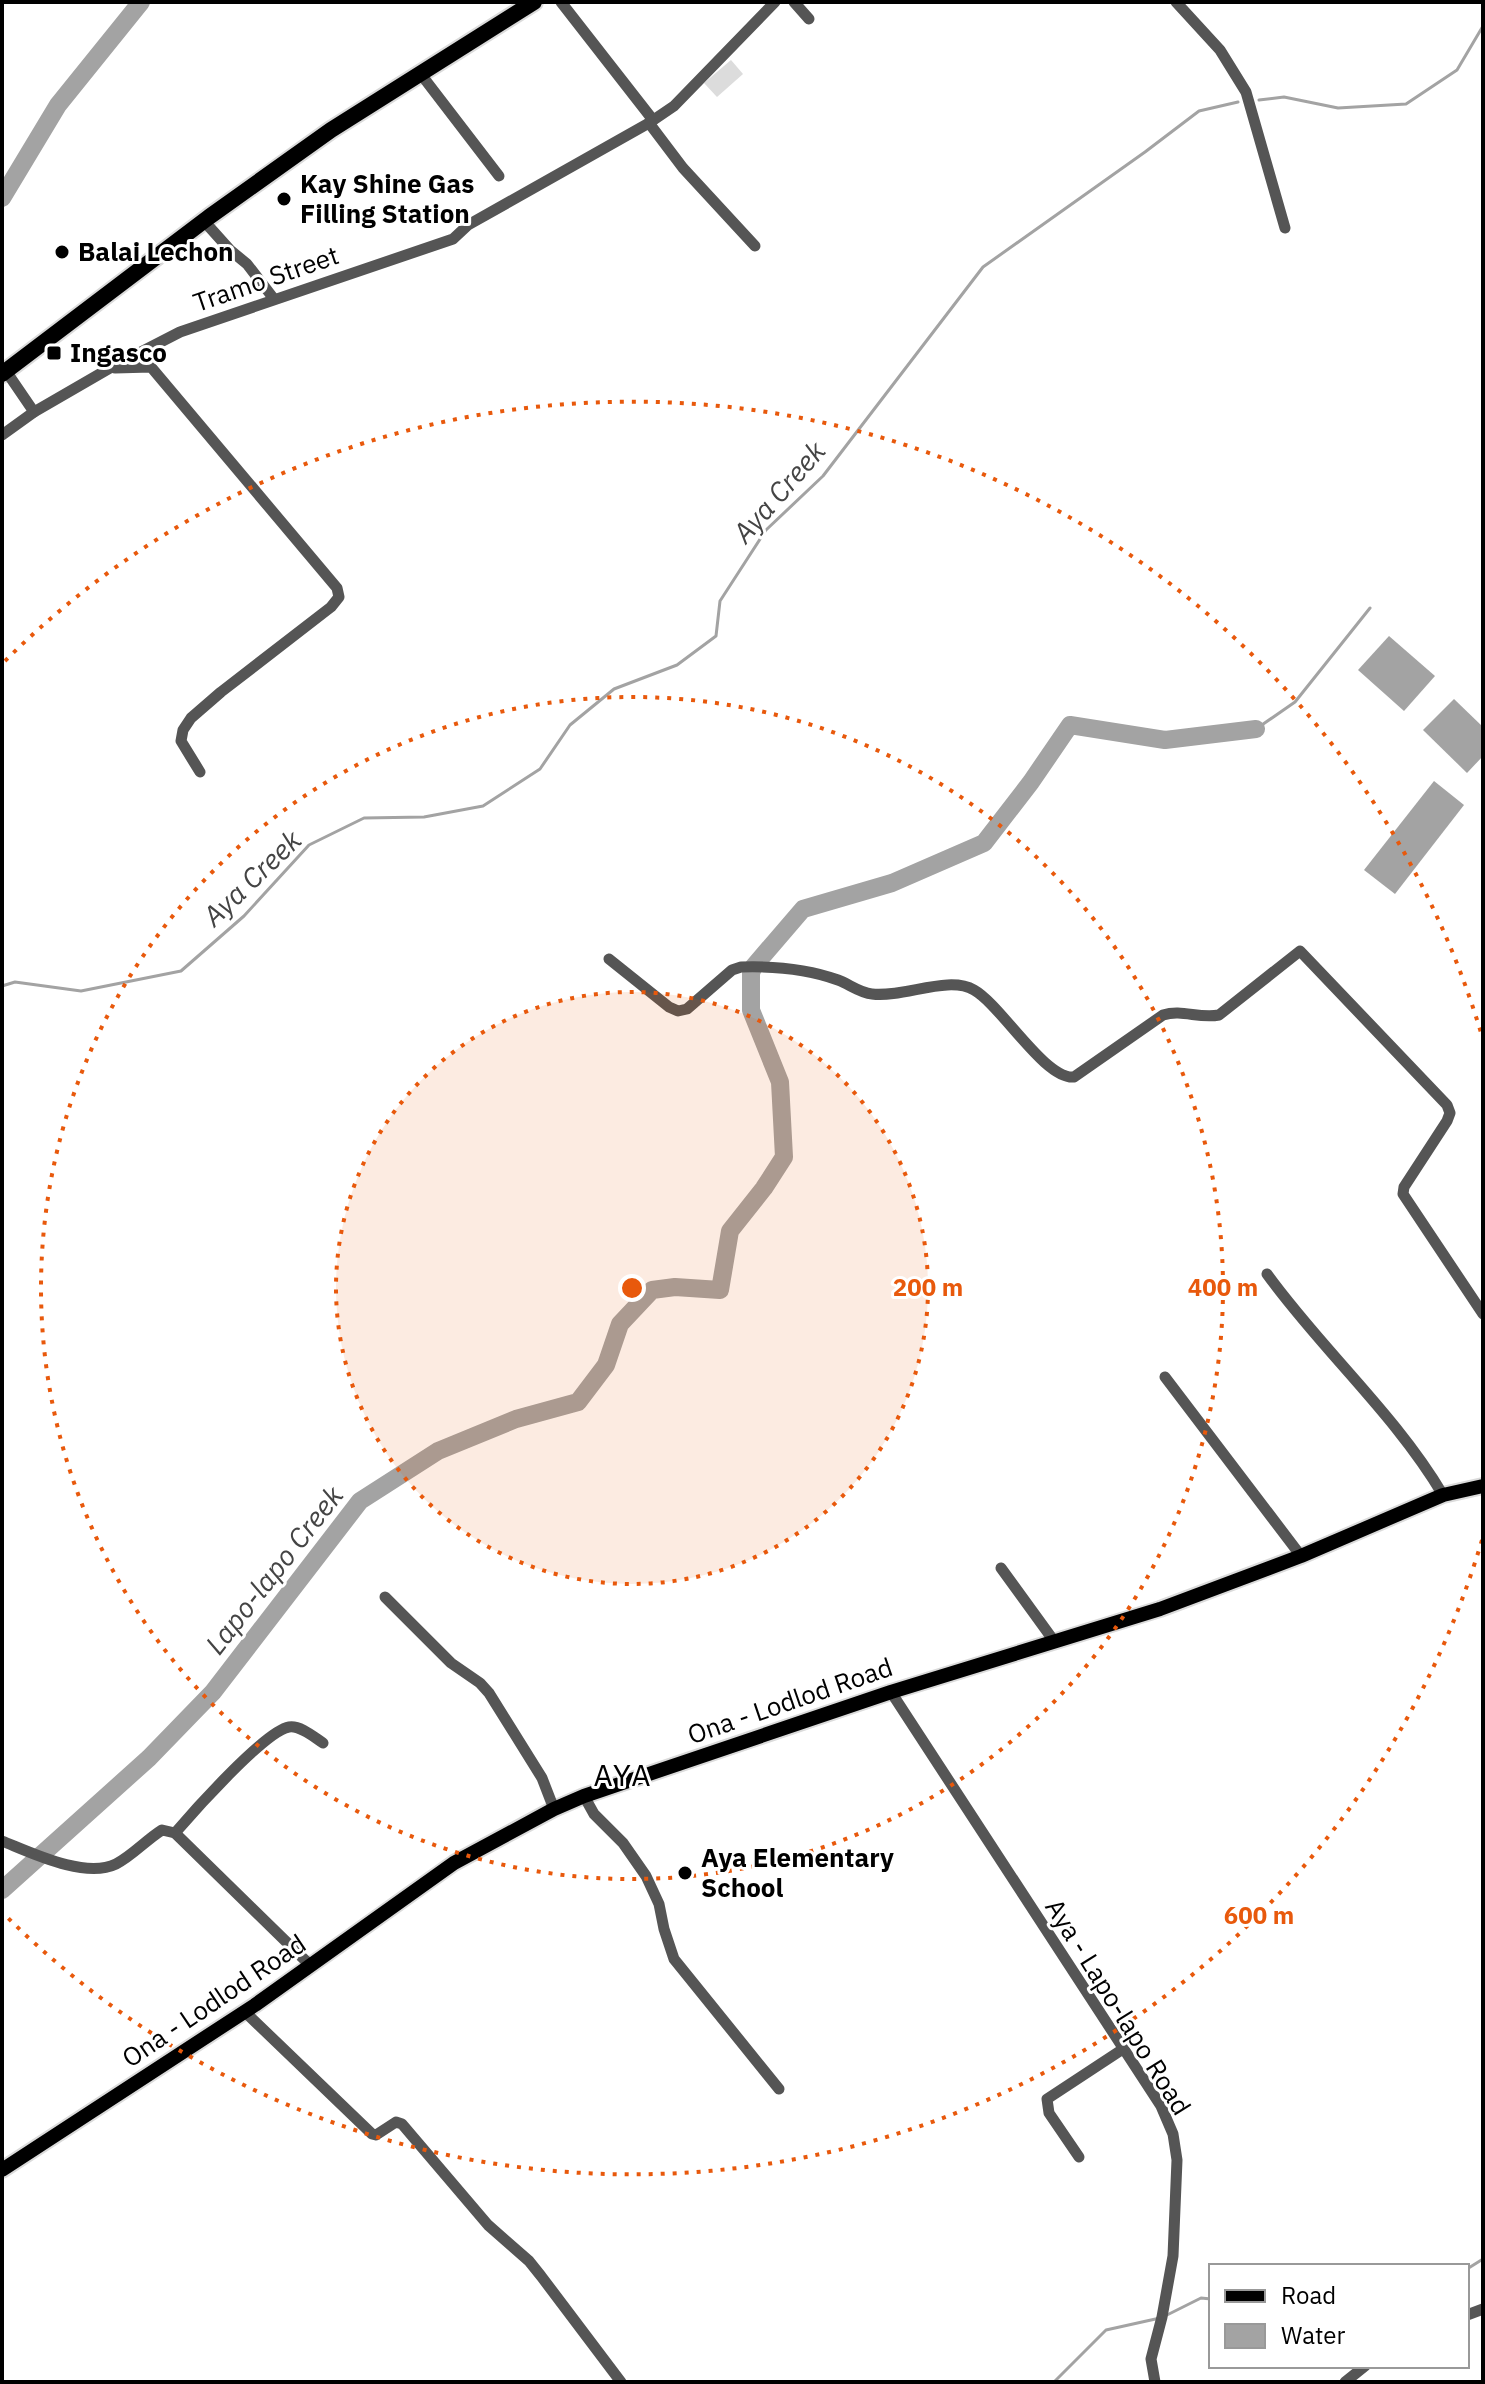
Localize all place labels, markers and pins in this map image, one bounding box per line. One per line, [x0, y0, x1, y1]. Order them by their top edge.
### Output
place label: Kay Shine Gas Filling Station [300, 166, 474, 230]
marker: Kay Shine Gas Filling Station [275, 190, 293, 208]
place label: Balai Lechon [78, 234, 234, 268]
marker: Balai Lechon [53, 243, 71, 261]
place label: Ingasco [70, 335, 167, 369]
marker: Ingasco [45, 344, 63, 362]
centre of rings [618, 1274, 646, 1302]
place label: Aya Elementary School [701, 1840, 894, 1904]
marker: Aya Elementary School [676, 1864, 694, 1882]

